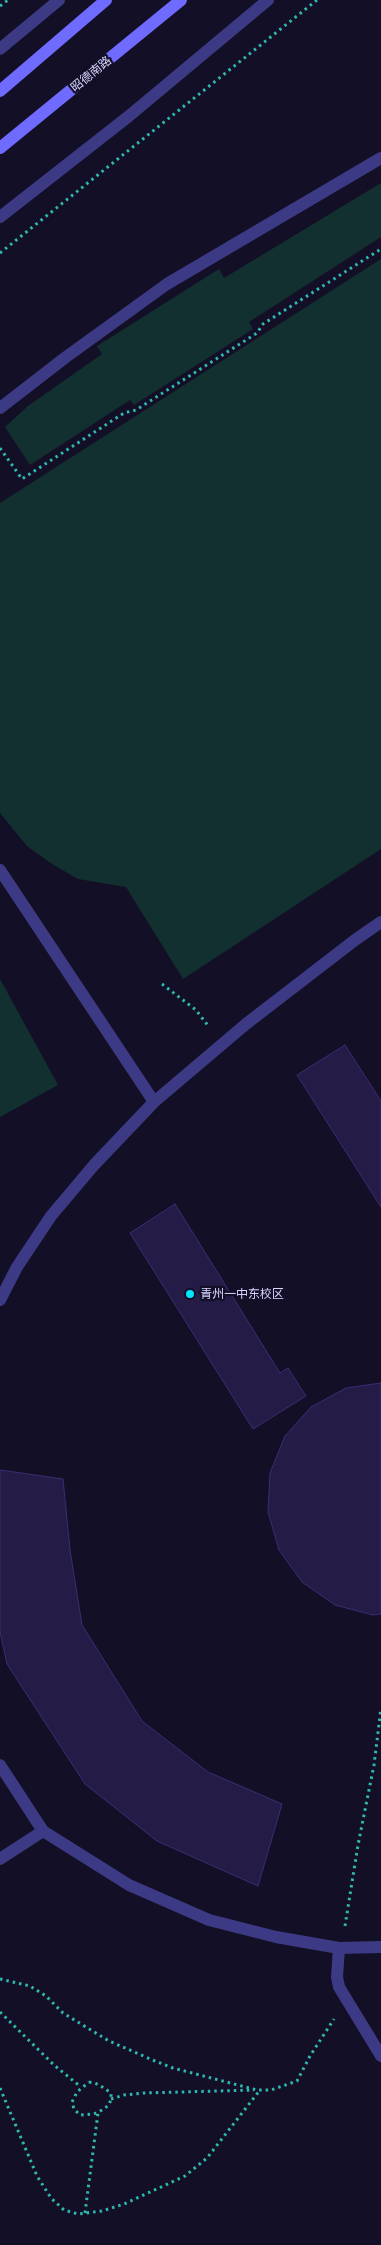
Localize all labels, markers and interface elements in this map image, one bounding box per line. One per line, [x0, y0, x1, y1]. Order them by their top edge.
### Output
street label: 昭德南路 [68, 53, 114, 95]
place label: 青州一中东校区 [200, 1287, 284, 1301]
marker: 青州一中东校区 [184, 1288, 196, 1300]

